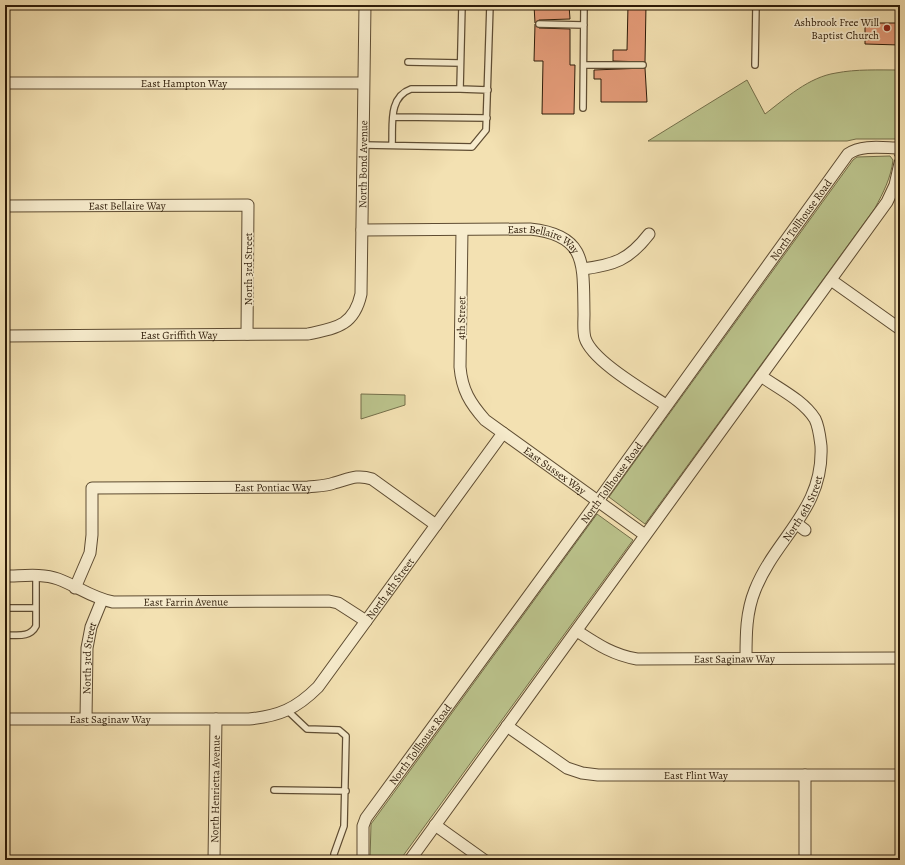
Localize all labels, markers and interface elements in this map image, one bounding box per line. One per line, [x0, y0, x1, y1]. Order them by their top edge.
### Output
place label: Ashbrook Free Will Baptist Church [793, 15, 879, 43]
marker: Ashbrook Free Will Baptist Church [882, 23, 892, 33]
street label: East Hampton Way [141, 76, 227, 91]
street label: North Bond Avenue [355, 120, 371, 208]
street label: North Tollhouse Road [767, 176, 836, 264]
street label: East Bellaire Way [88, 198, 166, 214]
street label: East Bellaire Way [507, 222, 583, 257]
street label: North 3rd Street [241, 232, 256, 305]
street label: 4th Street [454, 296, 469, 340]
street label: East Griffith Way [141, 328, 218, 343]
street label: North Tollhouse Road [577, 439, 646, 527]
street label: East Sussex Way [520, 443, 589, 498]
street label: North 6th Street [779, 474, 826, 544]
street label: East Pontiac Way [234, 480, 312, 495]
street label: North 4th Street [363, 554, 418, 623]
street label: East Farrin Avenue [144, 594, 228, 610]
street label: North 3rd Street [79, 619, 100, 695]
street label: East Saginaw Way [694, 651, 775, 667]
street label: North Tollhouse Road [386, 701, 455, 788]
street label: East Saginaw Way [69, 712, 151, 727]
street label: North Henrietta Avenue [207, 735, 224, 843]
street label: East Flint Way [664, 768, 728, 783]

